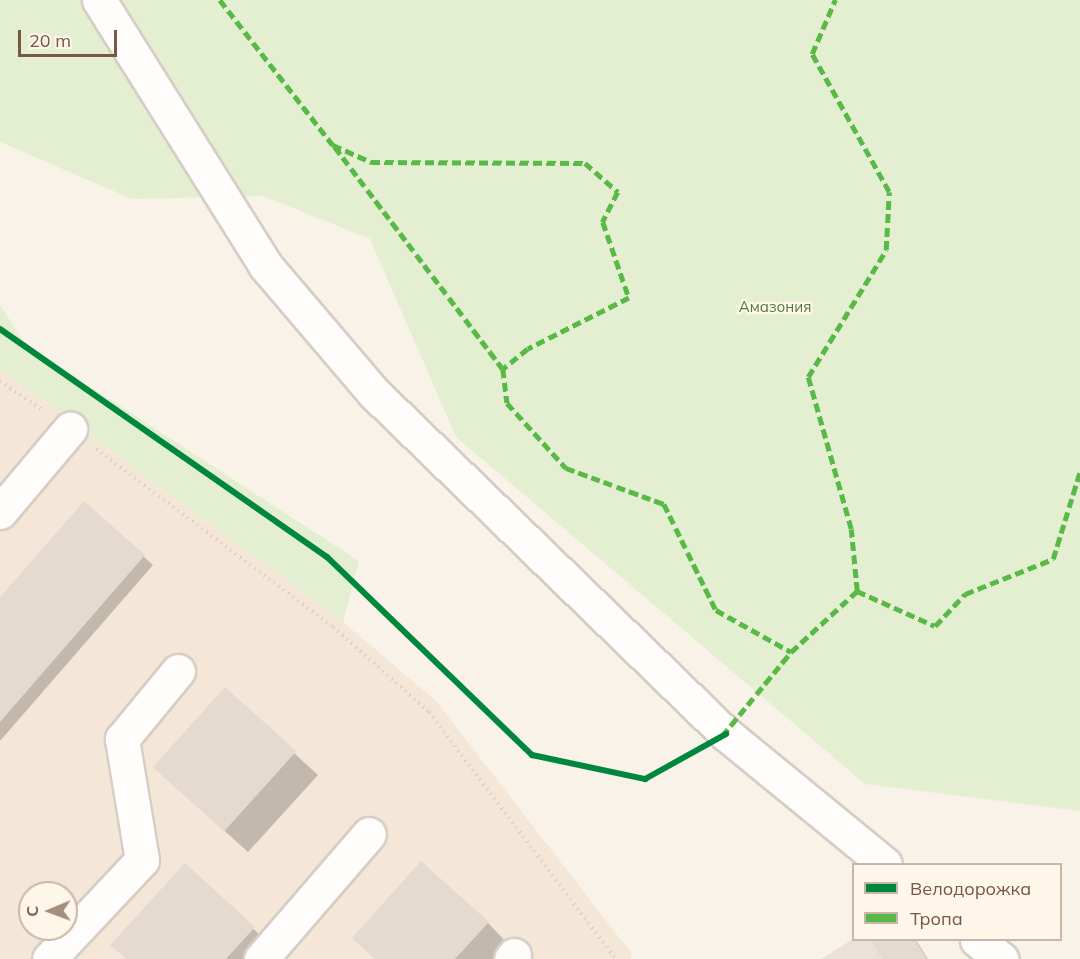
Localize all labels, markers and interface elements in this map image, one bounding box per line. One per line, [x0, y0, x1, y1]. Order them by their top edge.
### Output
scale bar [21, 18, 120, 56]
text: 20 m [29, 29, 71, 52]
park label: Амазония [739, 298, 811, 316]
legend [852, 863, 1062, 941]
text: Велодорожка [910, 877, 1031, 900]
north arrow [18, 881, 78, 941]
text: С [22, 906, 42, 917]
text: Тропа [910, 907, 963, 930]

